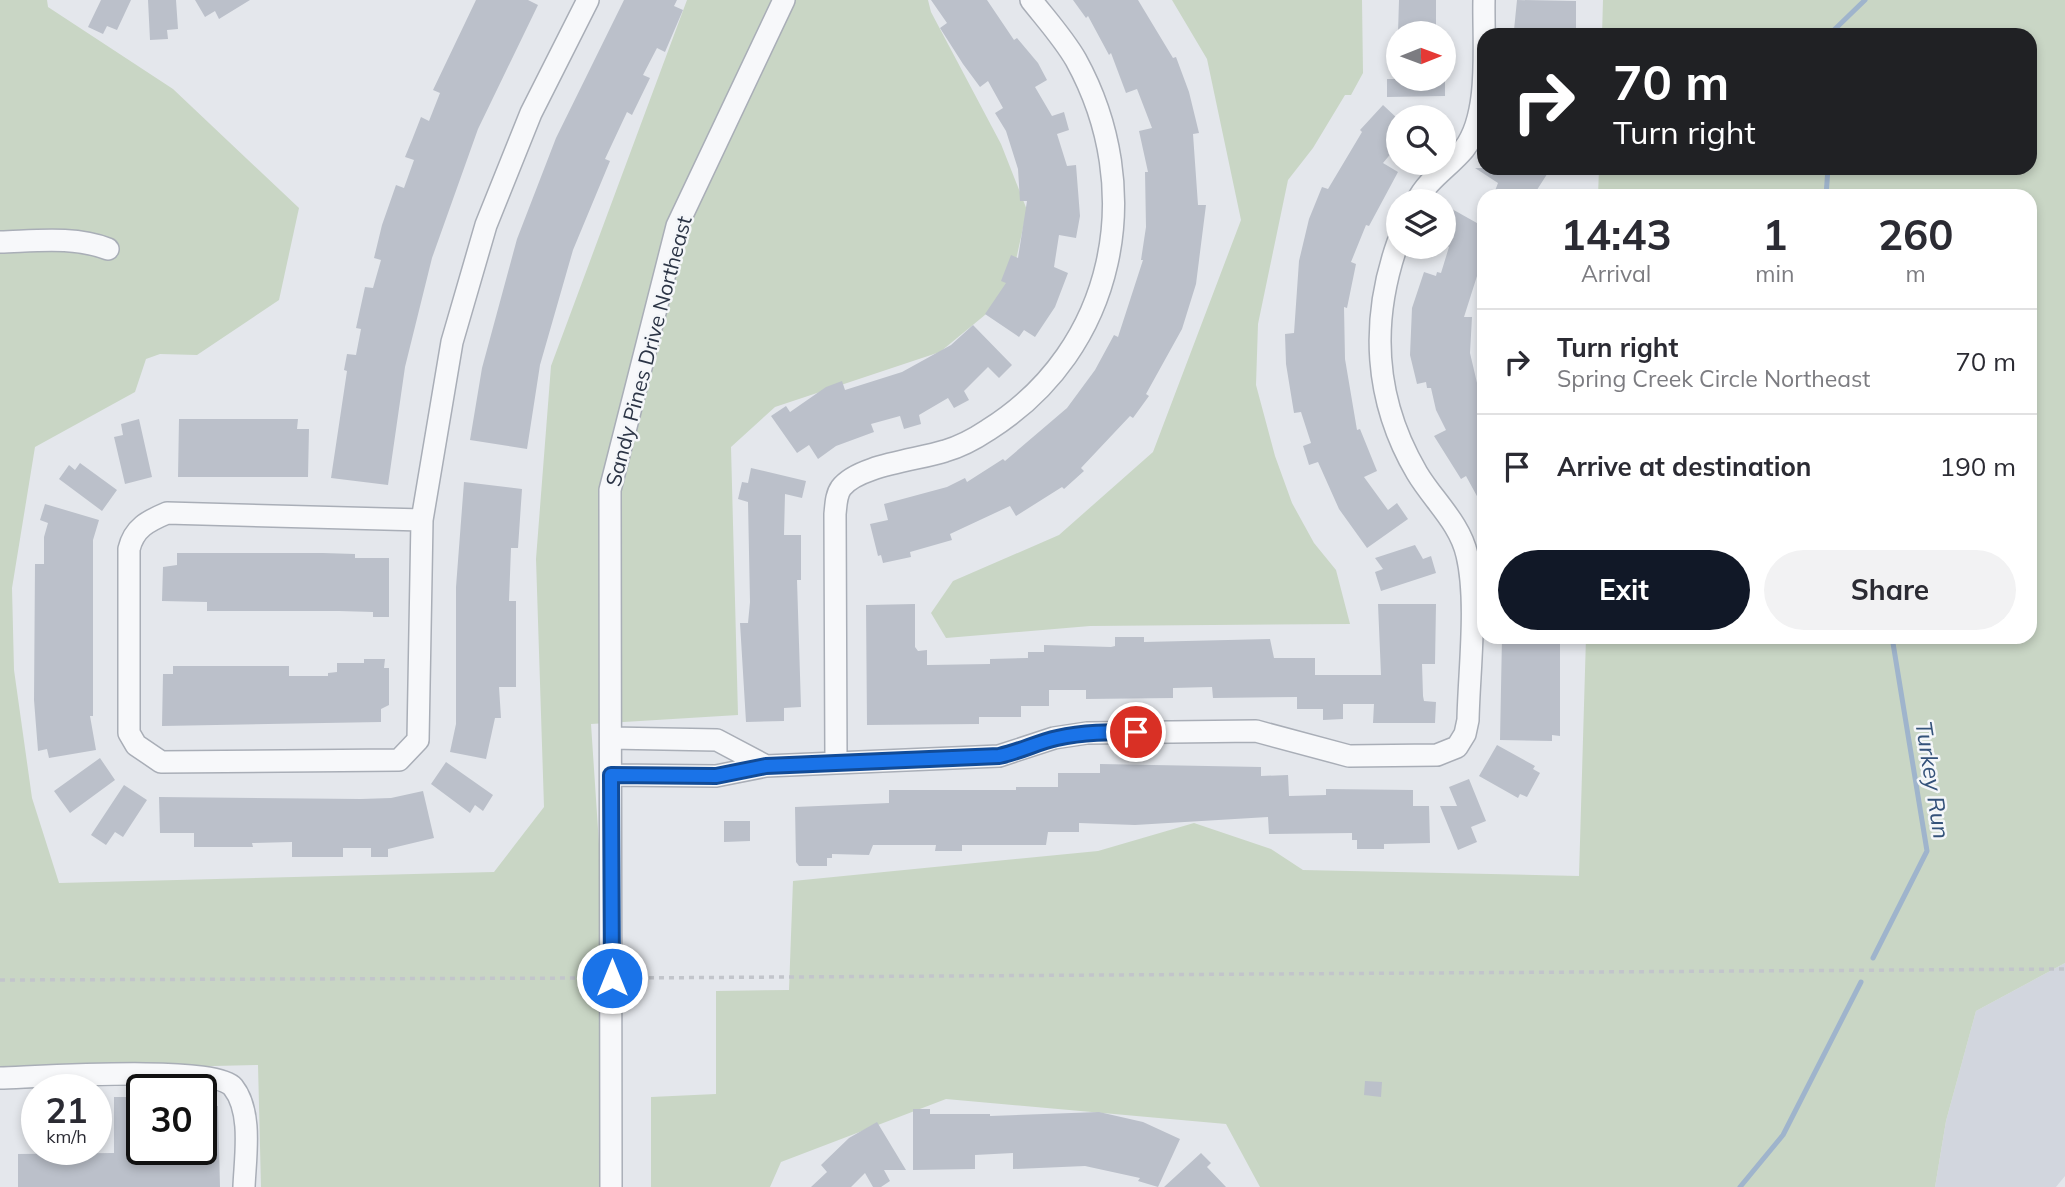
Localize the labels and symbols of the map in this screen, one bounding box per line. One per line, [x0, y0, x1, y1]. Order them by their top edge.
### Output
north arrow [1386, 21, 1456, 91]
street label: Sandy Pines Drive Northeast [599, 213, 697, 489]
pin [1106, 702, 1166, 762]
water label: Turkey Run [1909, 719, 1957, 841]
position arrow [575, 941, 649, 1015]
speed limit sign: 30 [126, 1074, 217, 1165]

